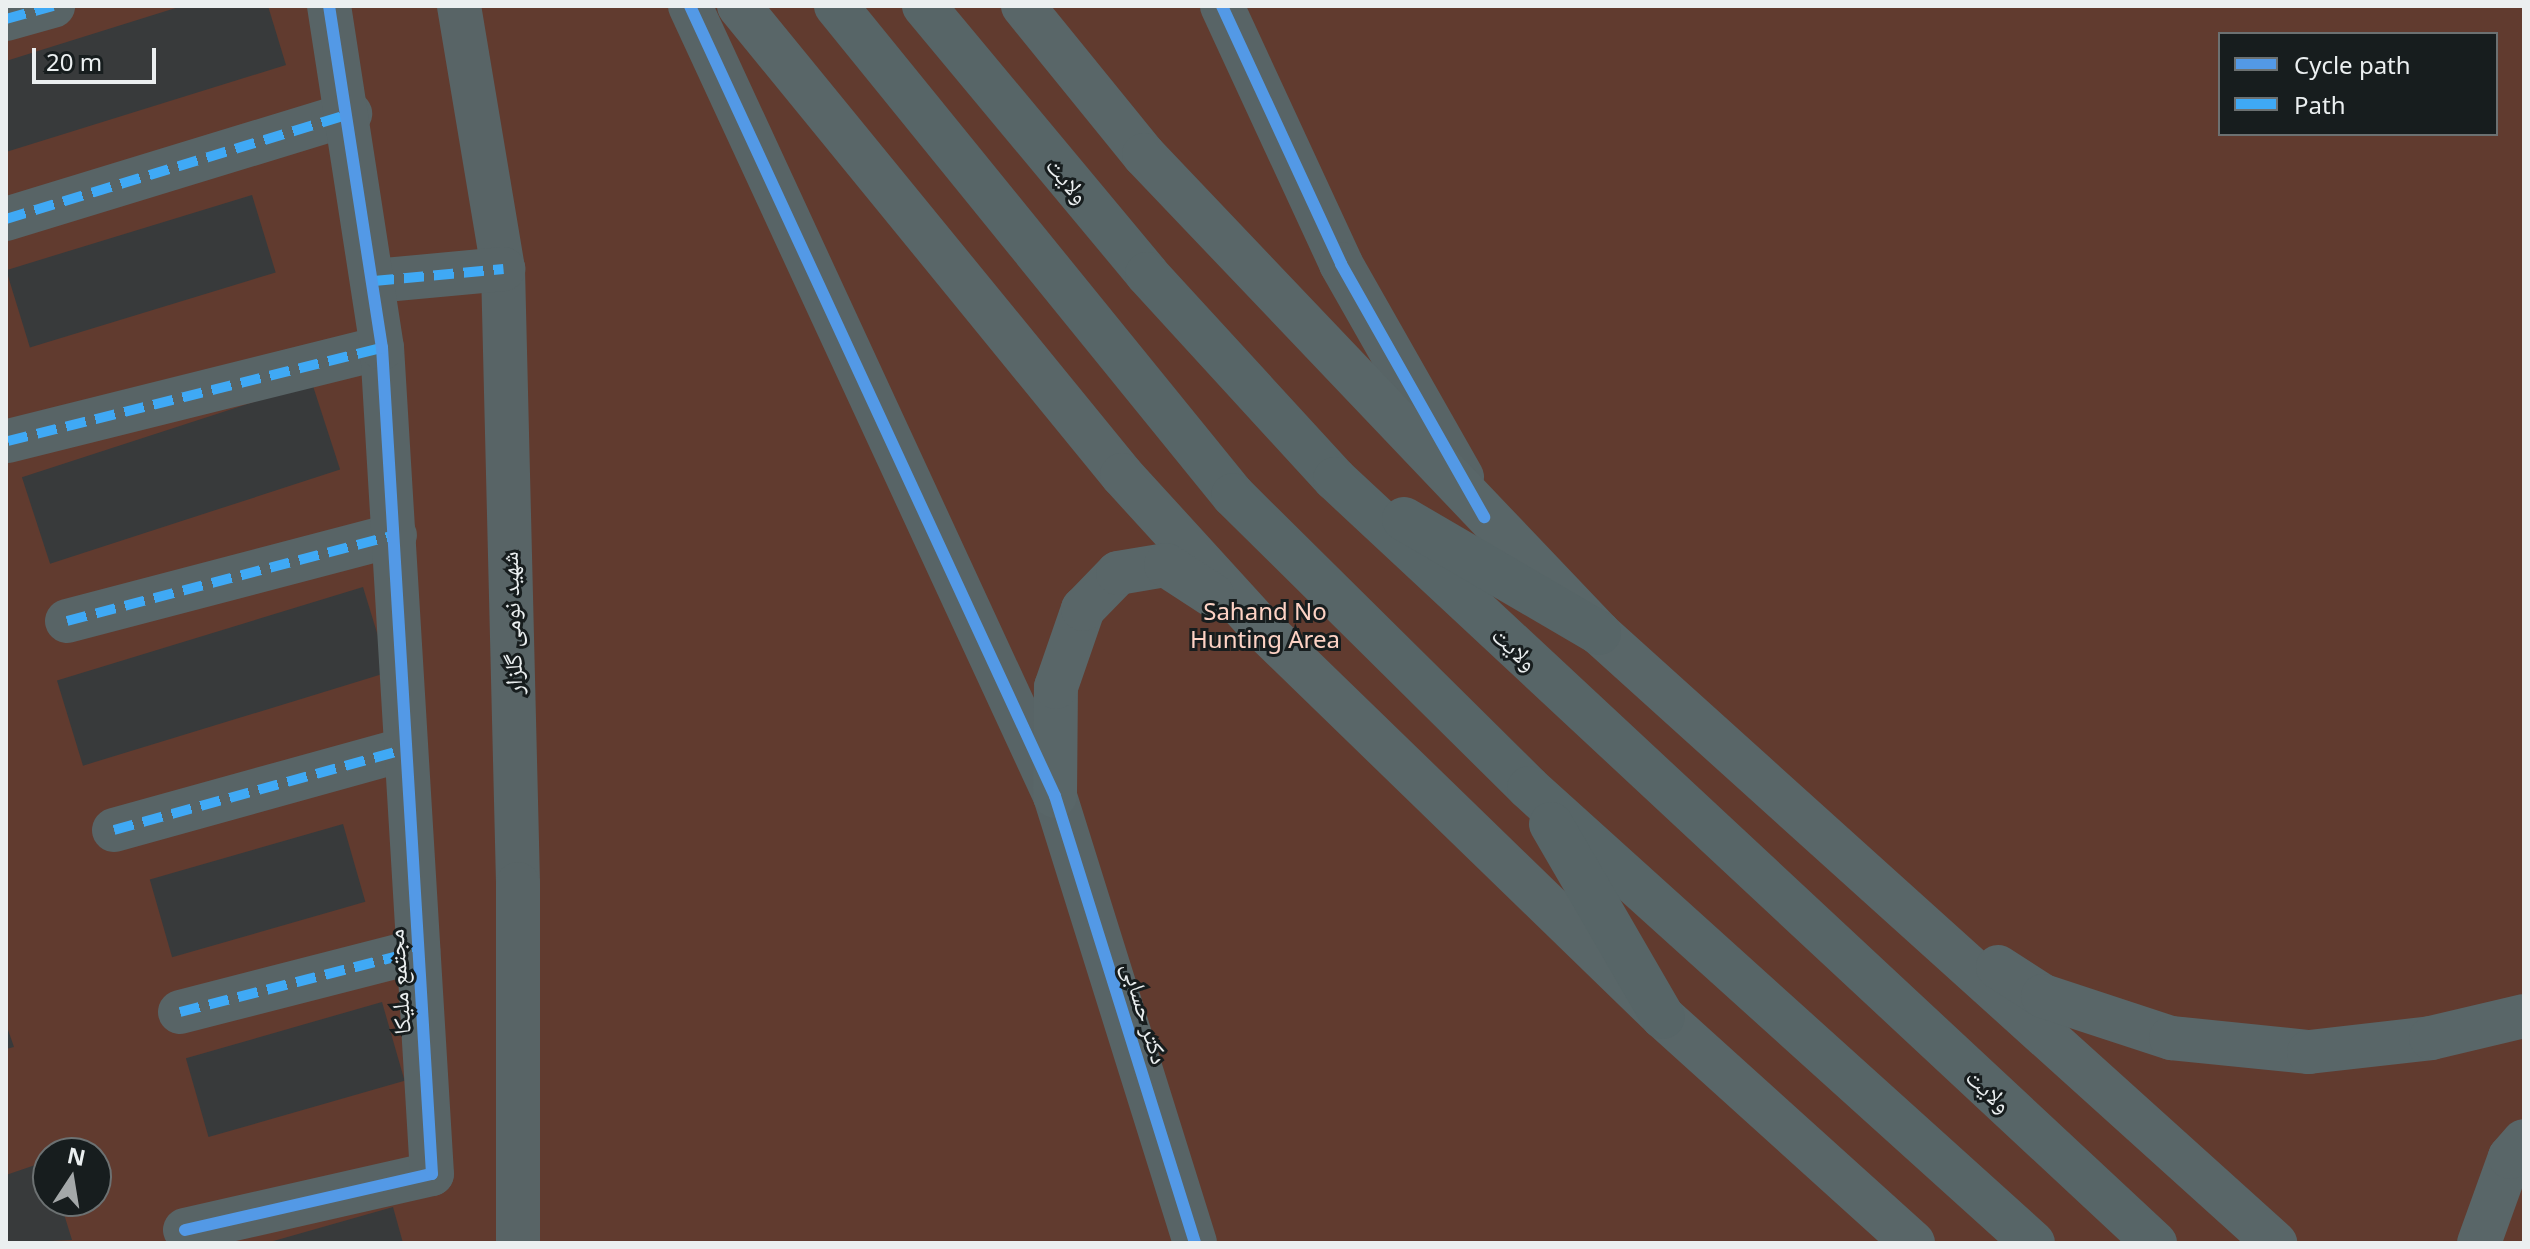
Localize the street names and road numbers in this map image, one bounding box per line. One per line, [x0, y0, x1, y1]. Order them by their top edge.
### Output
street label: ولایت [1040, 151, 1096, 209]
street label: شهید نومی گلزار [494, 551, 528, 695]
street label: ولایت [1486, 620, 1544, 676]
street label: مجتمع ملیکا [380, 928, 416, 1036]
street label: دکتر حسابی [1117, 959, 1175, 1067]
street label: ولایت [1960, 1062, 2018, 1118]

